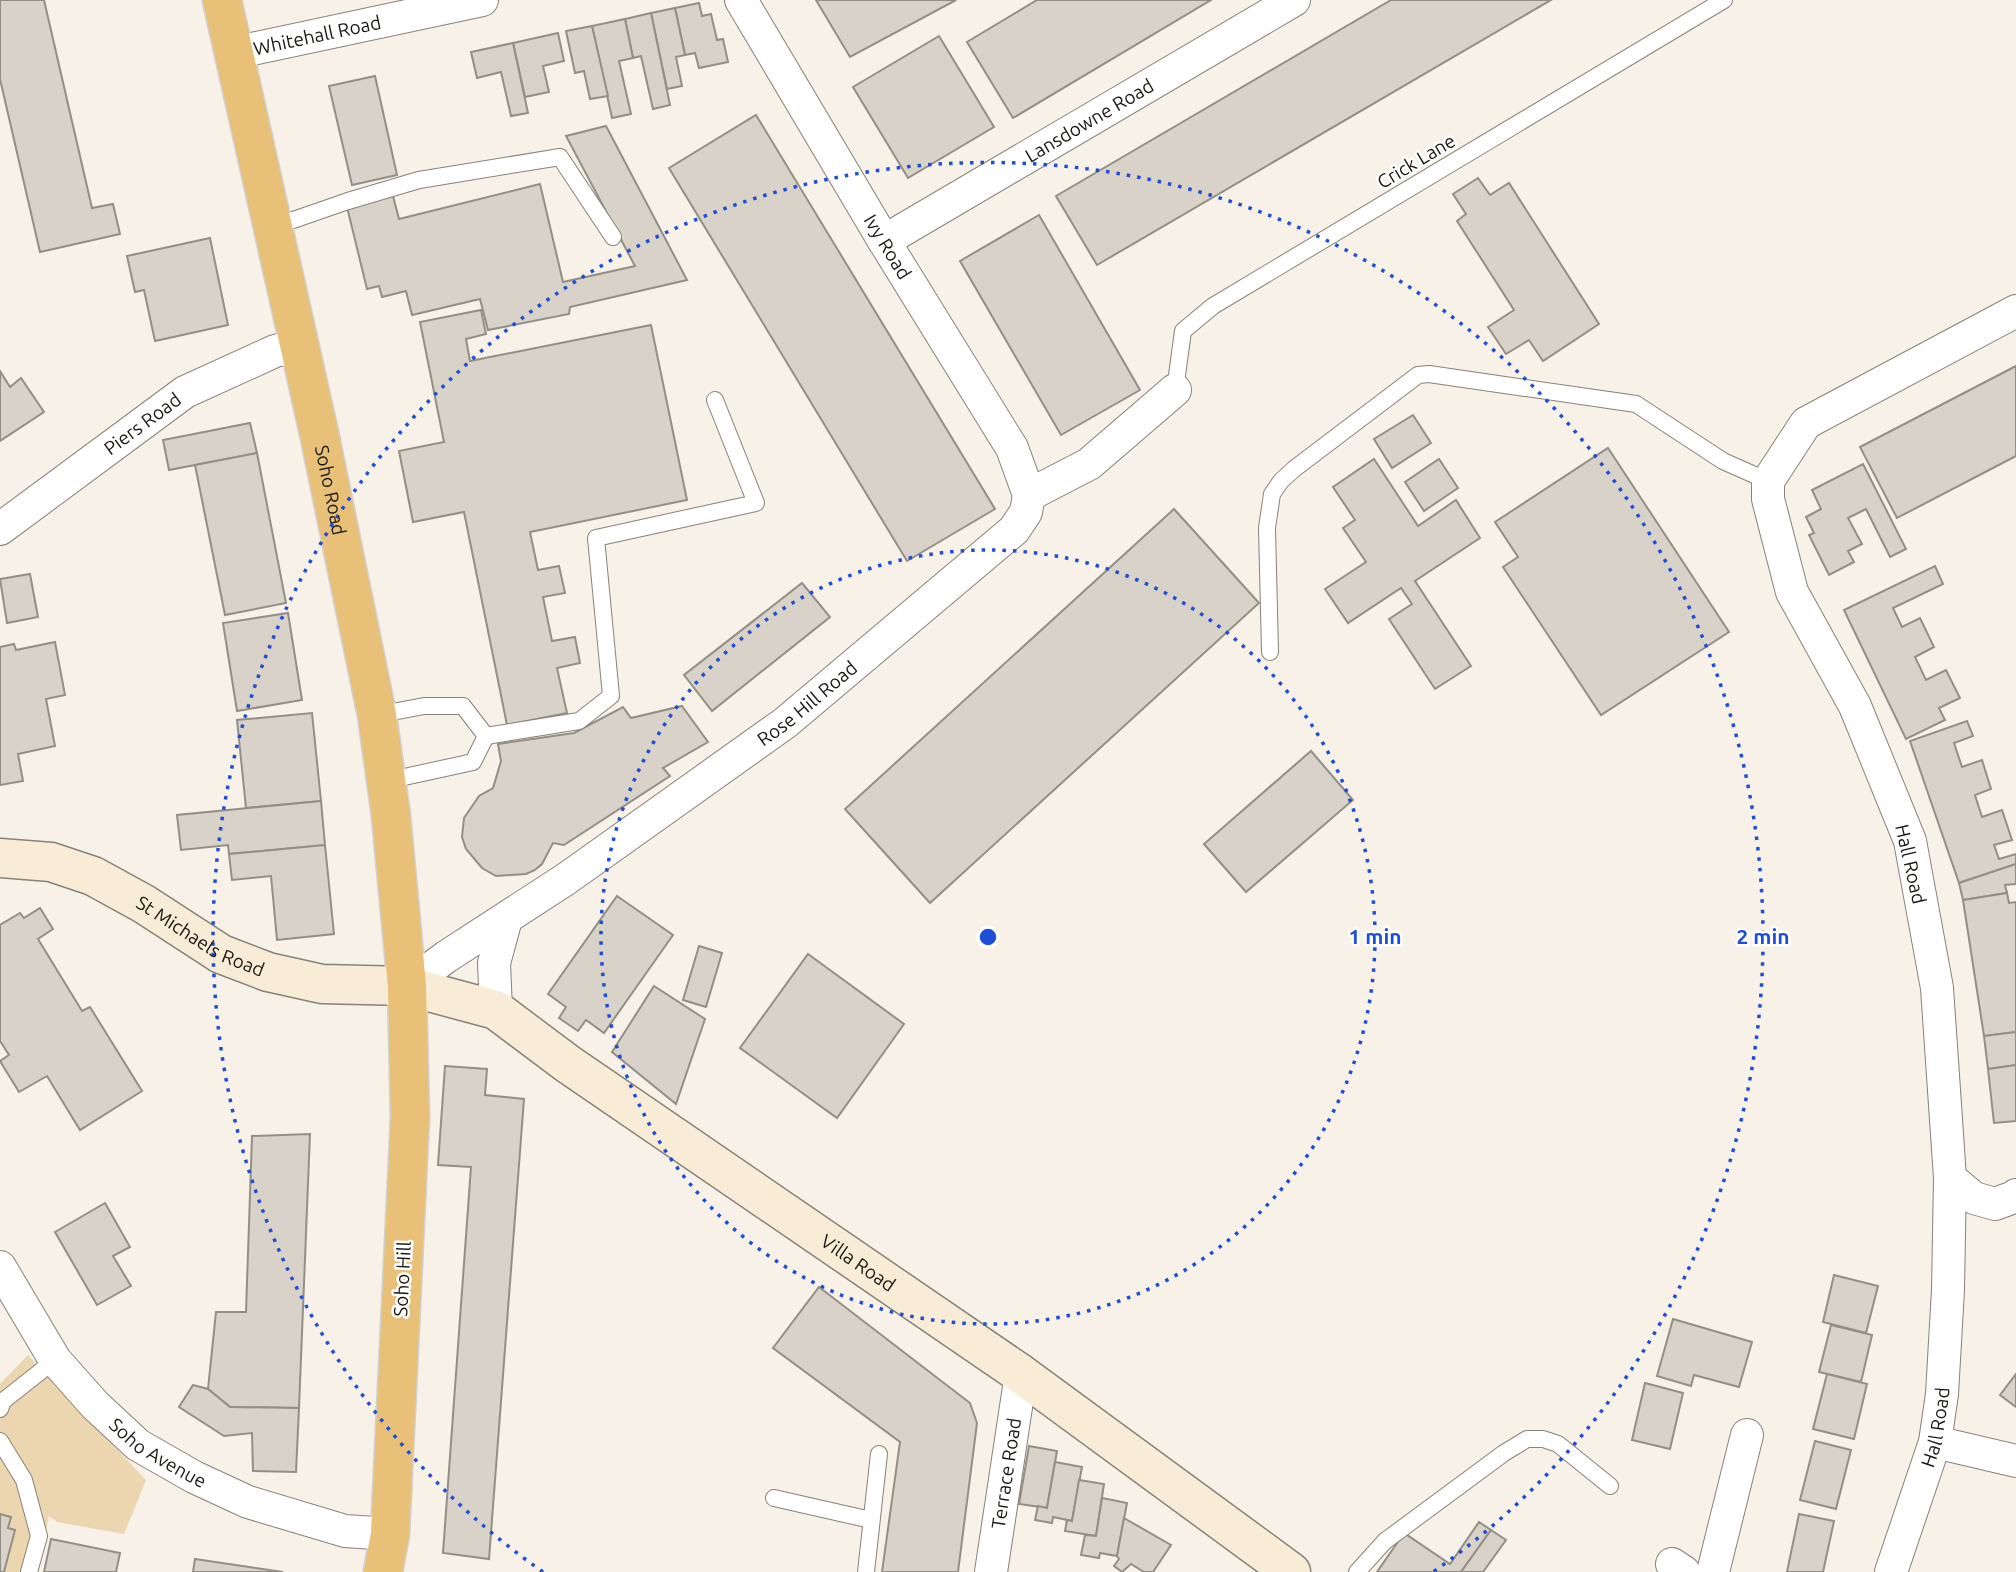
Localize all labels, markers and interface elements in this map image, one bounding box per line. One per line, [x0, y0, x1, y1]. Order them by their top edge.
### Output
street label: Whitehall Road [251, 11, 383, 59]
street label: Lansdowne Road [1021, 74, 1157, 167]
street label: Crick Lane [1373, 129, 1459, 193]
street label: Ivy Road [860, 210, 916, 283]
street label: Piers Road [99, 388, 185, 459]
street label: Soho Road [311, 443, 351, 537]
street label: Rose Hill Road [753, 656, 861, 750]
street label: Hall Road [1891, 822, 1931, 906]
street label: St Michaels Road [133, 891, 268, 981]
text: 1 min [1348, 924, 1402, 948]
text: 2 min [1736, 924, 1790, 948]
centre of rings [976, 925, 1000, 949]
street label: Villa Road [817, 1229, 900, 1296]
street label: Soho Hill [389, 1241, 415, 1317]
street label: Hall Road [1916, 1387, 1953, 1470]
street label: Soho Avenue [105, 1413, 210, 1492]
street label: Terrace Road [987, 1416, 1025, 1530]

